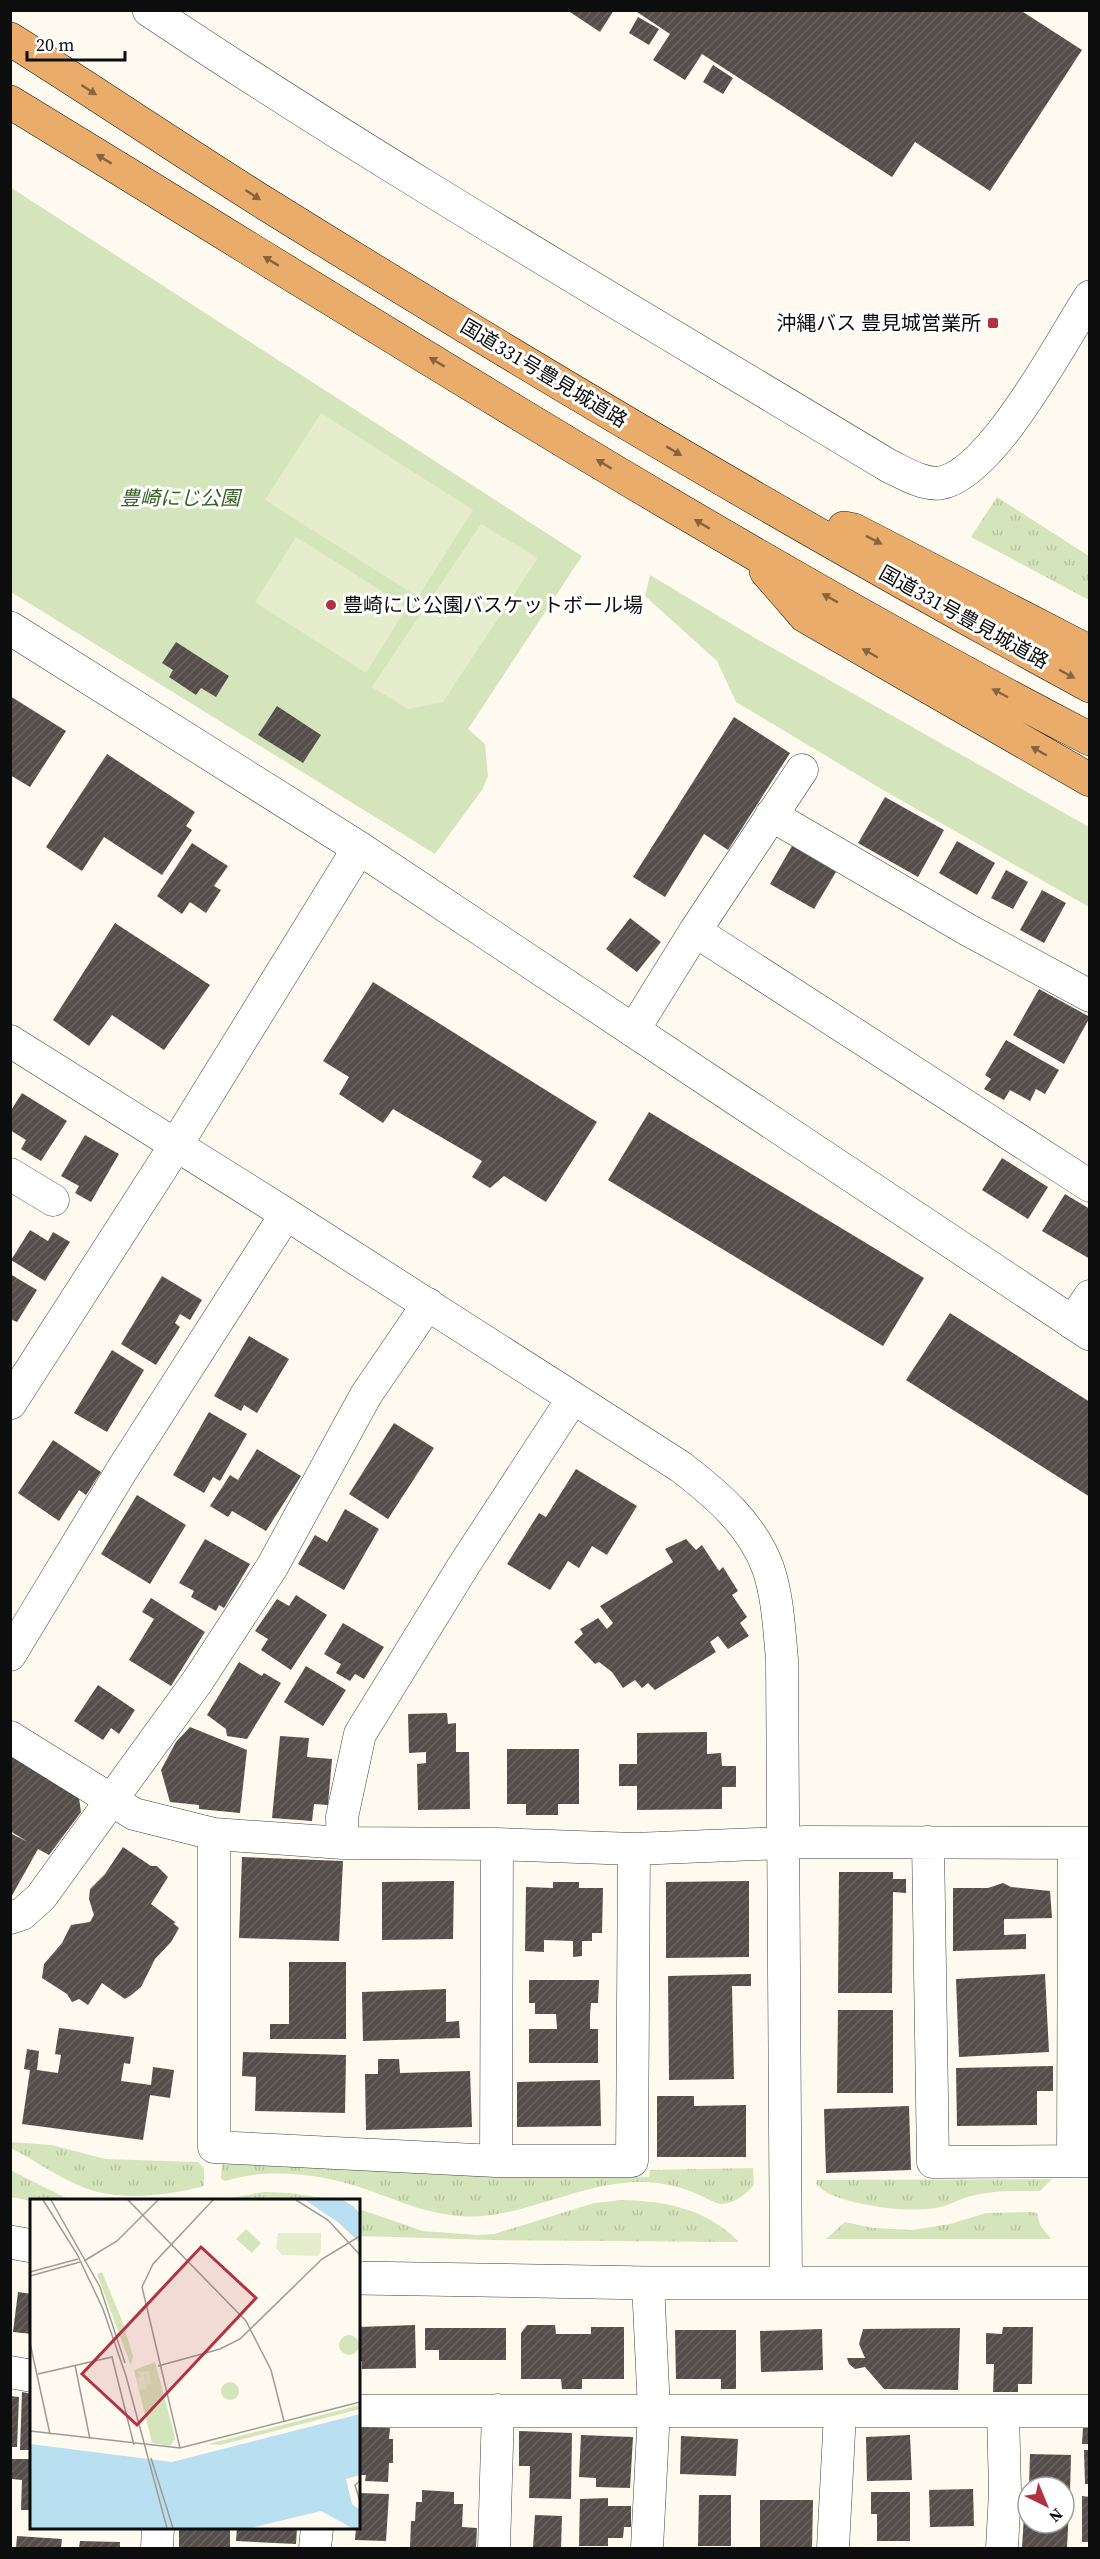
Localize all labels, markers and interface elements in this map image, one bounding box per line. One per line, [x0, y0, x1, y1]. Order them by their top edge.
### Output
scale bar [27, 24, 124, 62]
text: 20 m [36, 32, 74, 57]
one-way arrow [81, 84, 97, 95]
one-way arrow [96, 154, 112, 165]
one-way arrow [245, 190, 261, 201]
one-way arrow [263, 255, 279, 266]
place label: 沖縄バス 豊見城営業所 [776, 309, 981, 337]
street label: 国道331号豊見城道路 [455, 312, 633, 434]
marker: 沖縄バス 豊見城営業所 [986, 316, 1000, 330]
one-way arrow [429, 357, 445, 368]
one-way arrow [666, 446, 682, 457]
one-way arrow [595, 459, 612, 470]
park label: 豊崎にじ公園 [120, 484, 243, 512]
one-way arrow [693, 519, 710, 529]
one-way arrow [865, 536, 882, 545]
street label: 国道331号豊見城道路 [874, 559, 1054, 675]
place label: 豊崎にじ公園バスケットボール場 [343, 591, 643, 619]
one-way arrow [821, 593, 838, 603]
marker: 豊崎にじ公園バスケットボール場 [324, 598, 338, 612]
one-way arrow [861, 648, 878, 658]
one-way arrow [1059, 669, 1076, 679]
one-way arrow [992, 688, 1009, 697]
one-way arrow [1030, 746, 1047, 756]
inset map [30, 2199, 360, 2529]
north arrow [1016, 2475, 1076, 2535]
text: N [1044, 2504, 1068, 2528]

